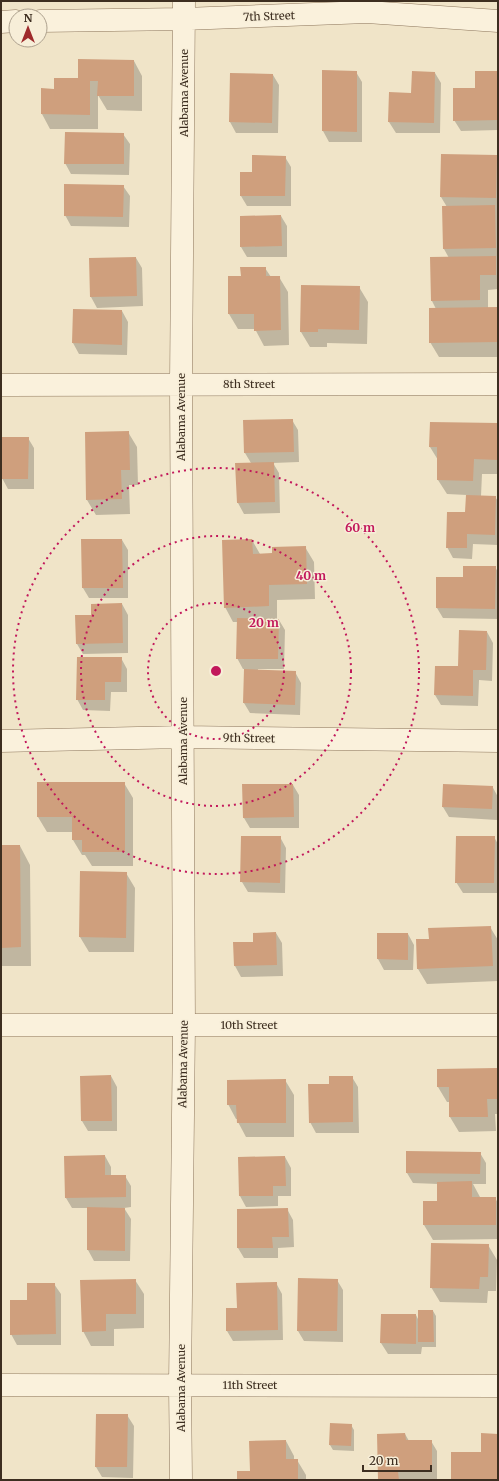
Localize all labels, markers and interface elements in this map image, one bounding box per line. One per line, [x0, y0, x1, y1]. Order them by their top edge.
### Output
north arrow [8, 8, 48, 48]
street label: 7th Street [243, 8, 296, 24]
text: N [24, 11, 33, 25]
street label: Alabama Avenue [177, 49, 191, 138]
street label: Alabama Avenue [174, 373, 188, 462]
street label: 8th Street [223, 377, 276, 391]
text: 60 m [345, 520, 375, 535]
text: 40 m [296, 568, 326, 583]
text: 20 m [249, 615, 279, 630]
centre of rings [209, 664, 223, 678]
street label: Alabama Avenue [176, 697, 190, 786]
street label: 9th Street [223, 731, 276, 745]
street label: 10th Street [220, 1018, 278, 1032]
street label: Alabama Avenue [175, 1020, 191, 1109]
street label: Alabama Avenue [174, 1344, 188, 1433]
street label: 11th Street [223, 1378, 278, 1392]
scale bar [363, 1447, 431, 1473]
text: 20 m [369, 1453, 398, 1468]

